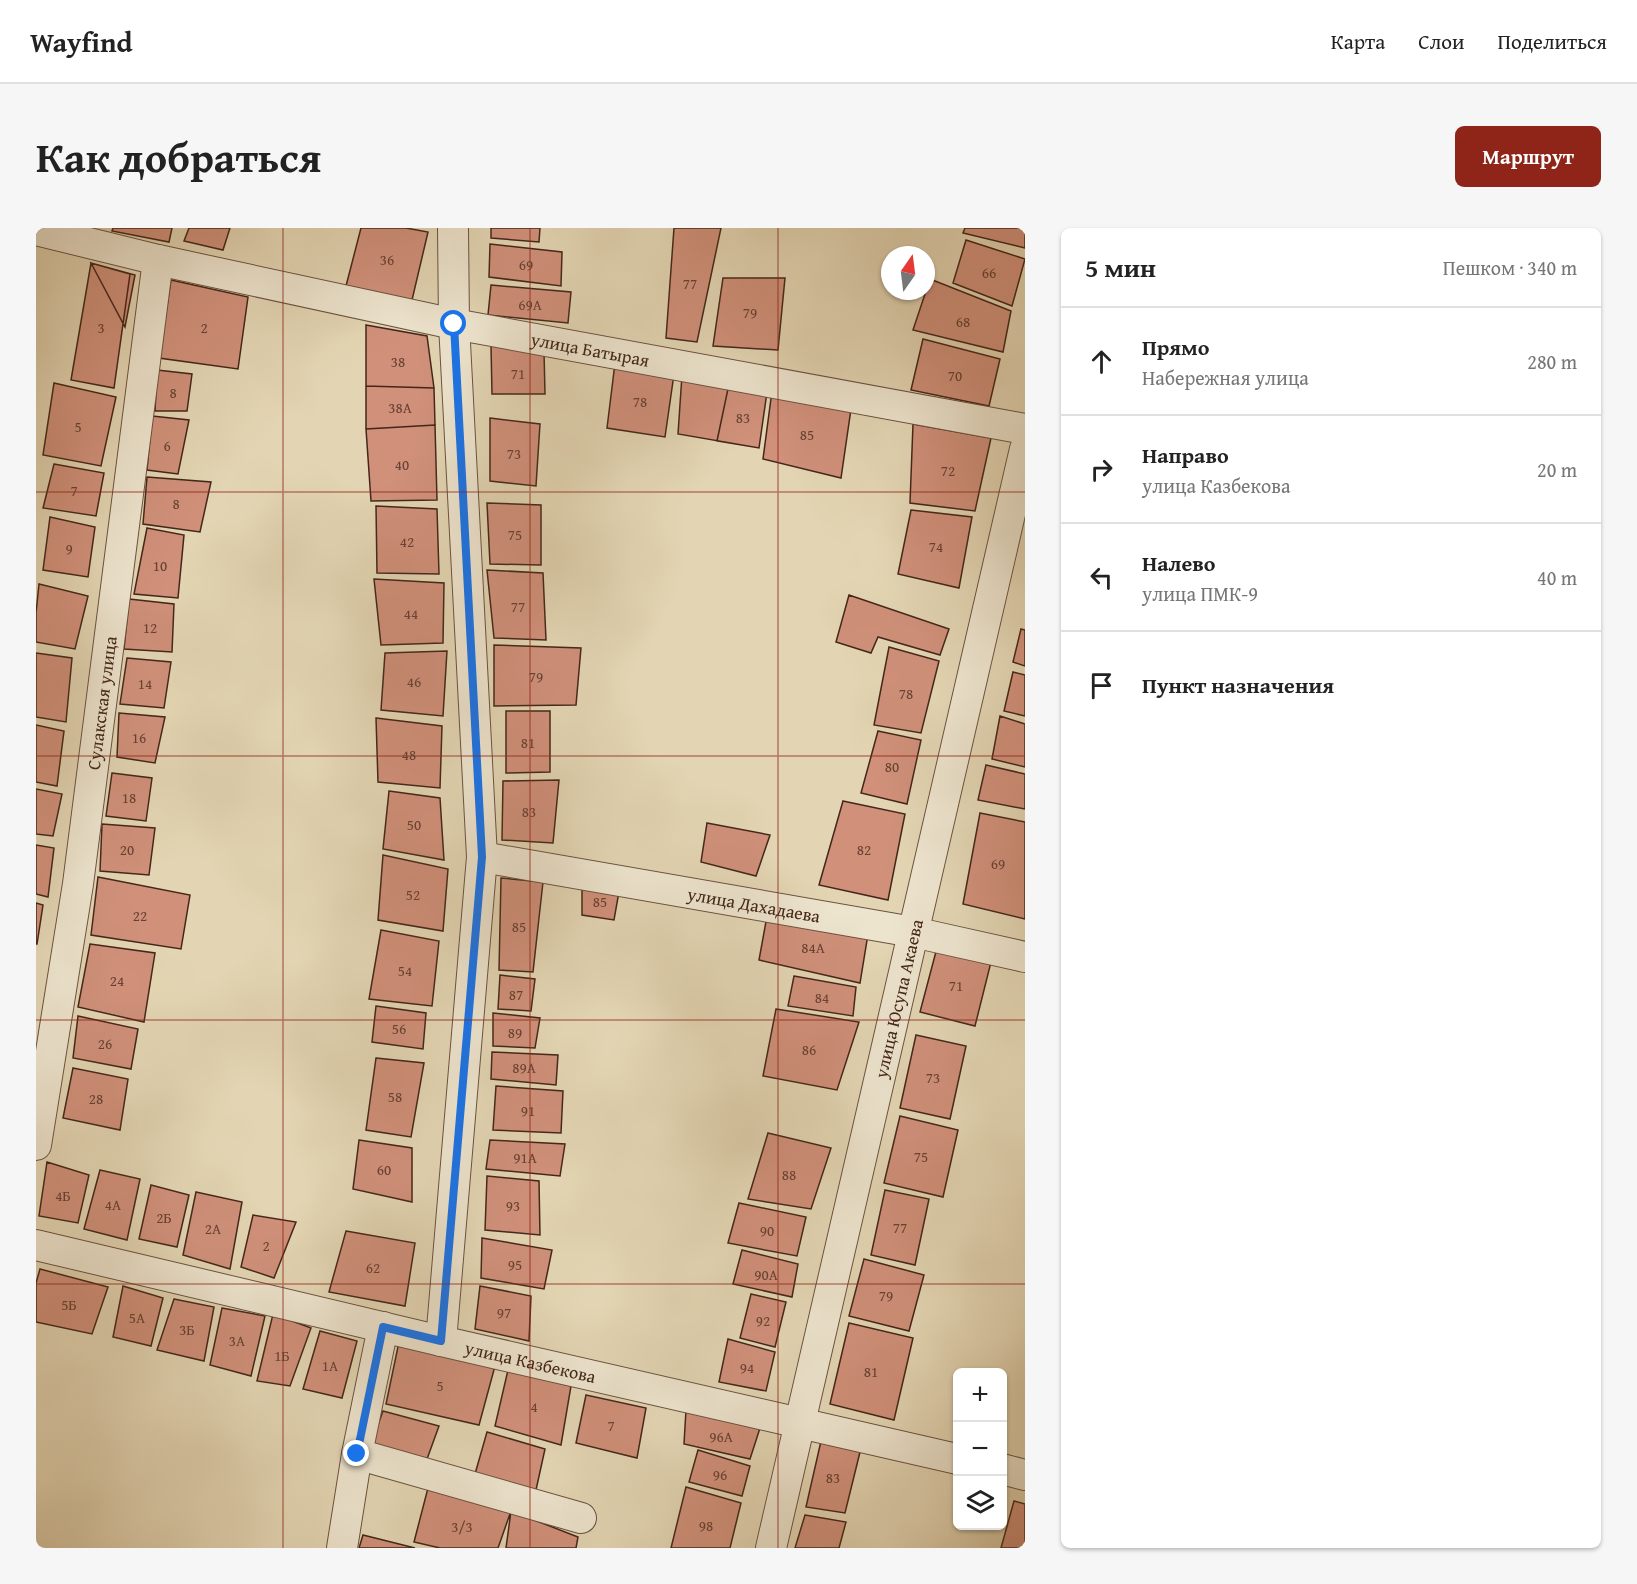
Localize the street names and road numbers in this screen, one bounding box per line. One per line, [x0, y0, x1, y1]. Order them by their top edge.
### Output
street label: улица Батырая [528, 325, 652, 373]
street label: Сулакская улица [79, 634, 123, 771]
street label: улица Дахадаева [684, 879, 823, 929]
street label: улица Юсупа Акаева [866, 916, 930, 1082]
street label: улица Казбекова [461, 1333, 599, 1390]

